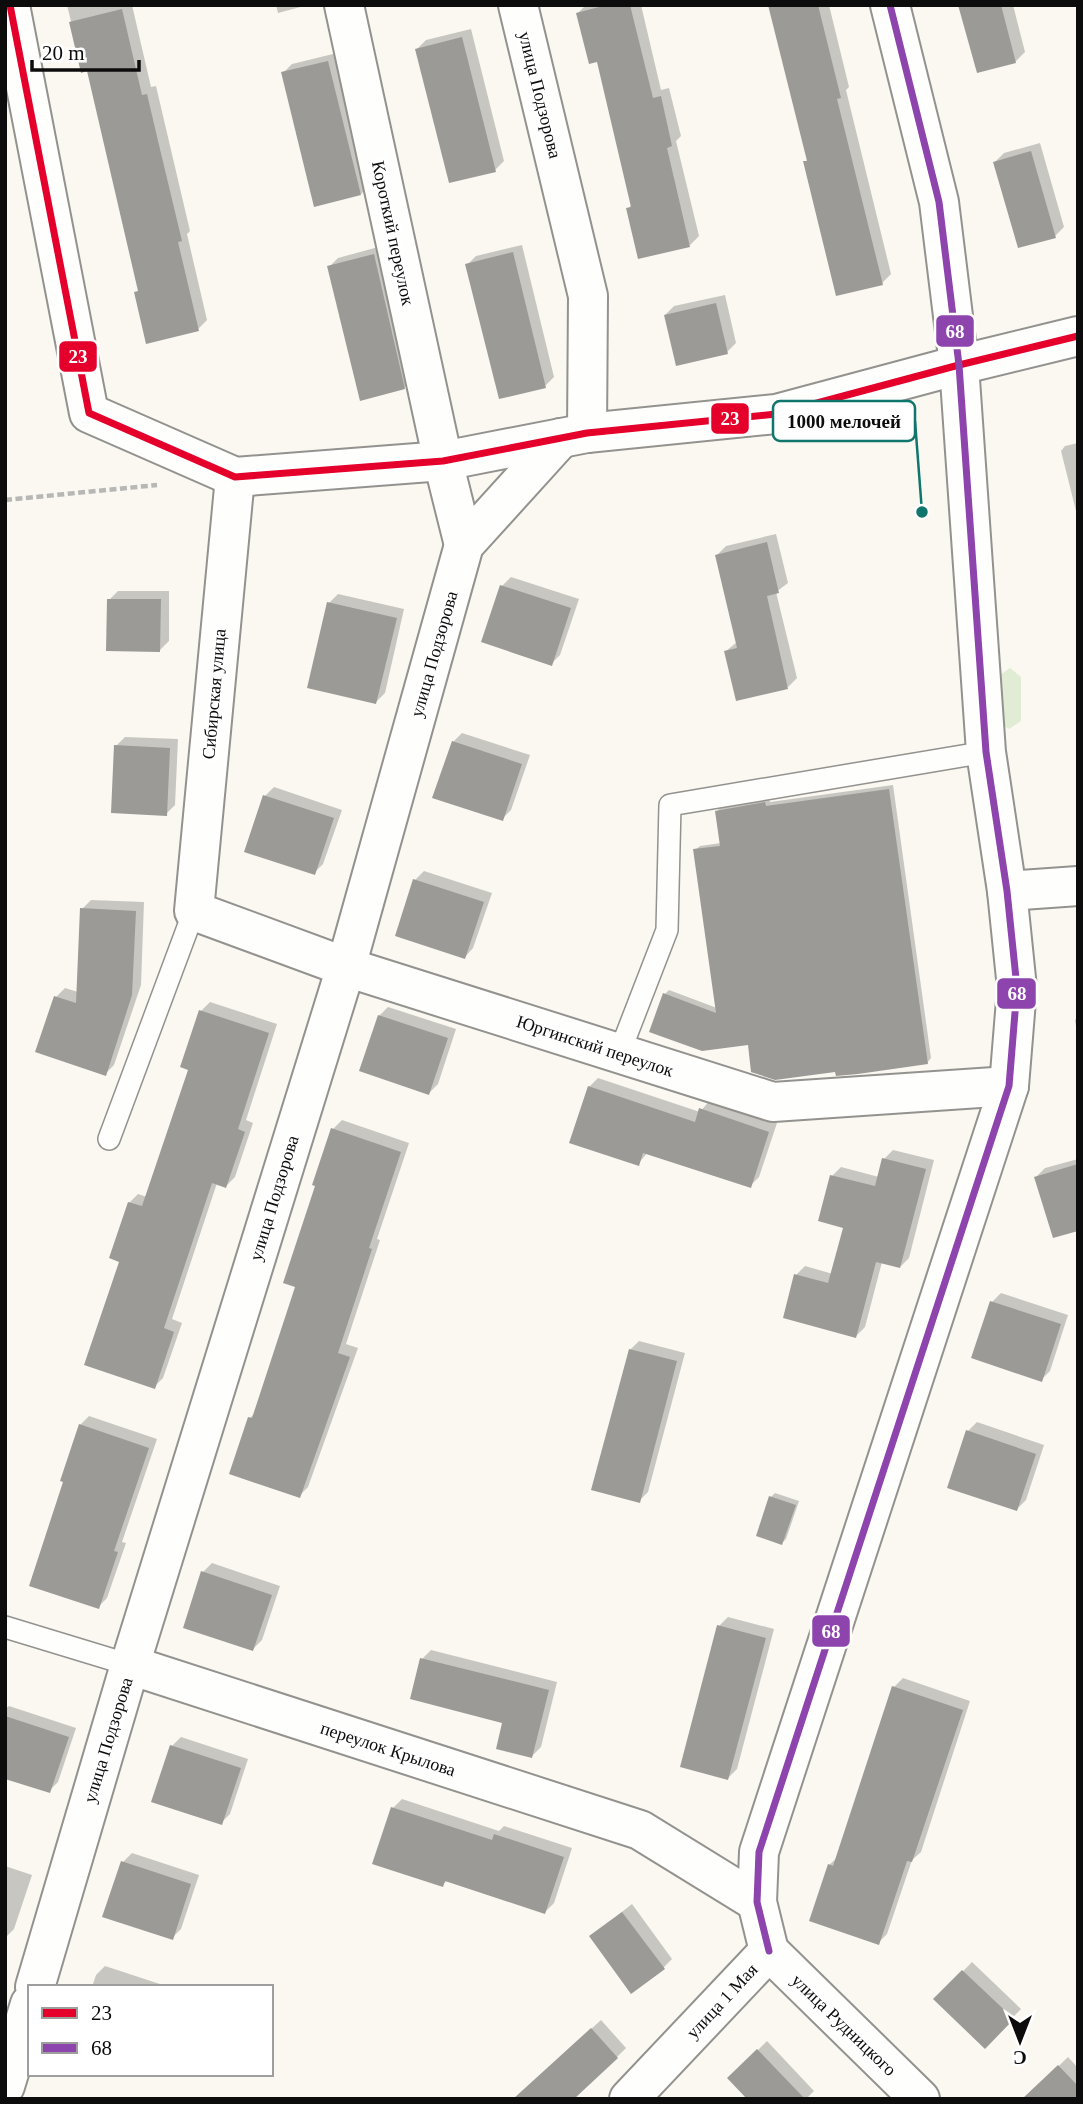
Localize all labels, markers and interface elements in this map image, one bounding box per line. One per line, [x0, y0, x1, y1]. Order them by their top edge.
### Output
scale bar [32, 28, 138, 72]
street label: улица Подзорова [515, 29, 565, 161]
text: 20 m [42, 41, 85, 65]
street label: Короткий переулок [368, 159, 418, 307]
line badge: 68 [935, 314, 975, 348]
text: 68 [946, 321, 965, 342]
line badge: 23 [58, 340, 98, 373]
text: 23 [69, 346, 88, 367]
callout: 1000 мелочей [773, 401, 915, 441]
line badge: 23 [710, 402, 750, 435]
text: 23 [721, 408, 740, 429]
text: 1000 мелочей [787, 411, 901, 432]
street label: улица Подзорова [406, 589, 462, 719]
street label: Сибирская улица [198, 628, 230, 760]
line badge: 68 [996, 977, 1037, 1010]
text: 68 [1008, 983, 1027, 1004]
street label: Юргинский переулок [514, 1011, 676, 1081]
street label: улица Подзорова [245, 1133, 303, 1263]
line badge: 68 [811, 1614, 851, 1648]
text: 68 [822, 1621, 841, 1642]
street label: улица Подзорова [79, 1675, 137, 1805]
street label: переулок Крылова [318, 1718, 458, 1780]
street label: улица 1 Мая [682, 1960, 762, 2042]
street label: улица Рудницкого [788, 1970, 900, 2080]
legend [28, 1985, 273, 2076]
text: 23 [91, 2001, 112, 2025]
north arrow [985, 2006, 1055, 2076]
text: 68 [91, 2036, 112, 2060]
text: С [1013, 2047, 1027, 2068]

